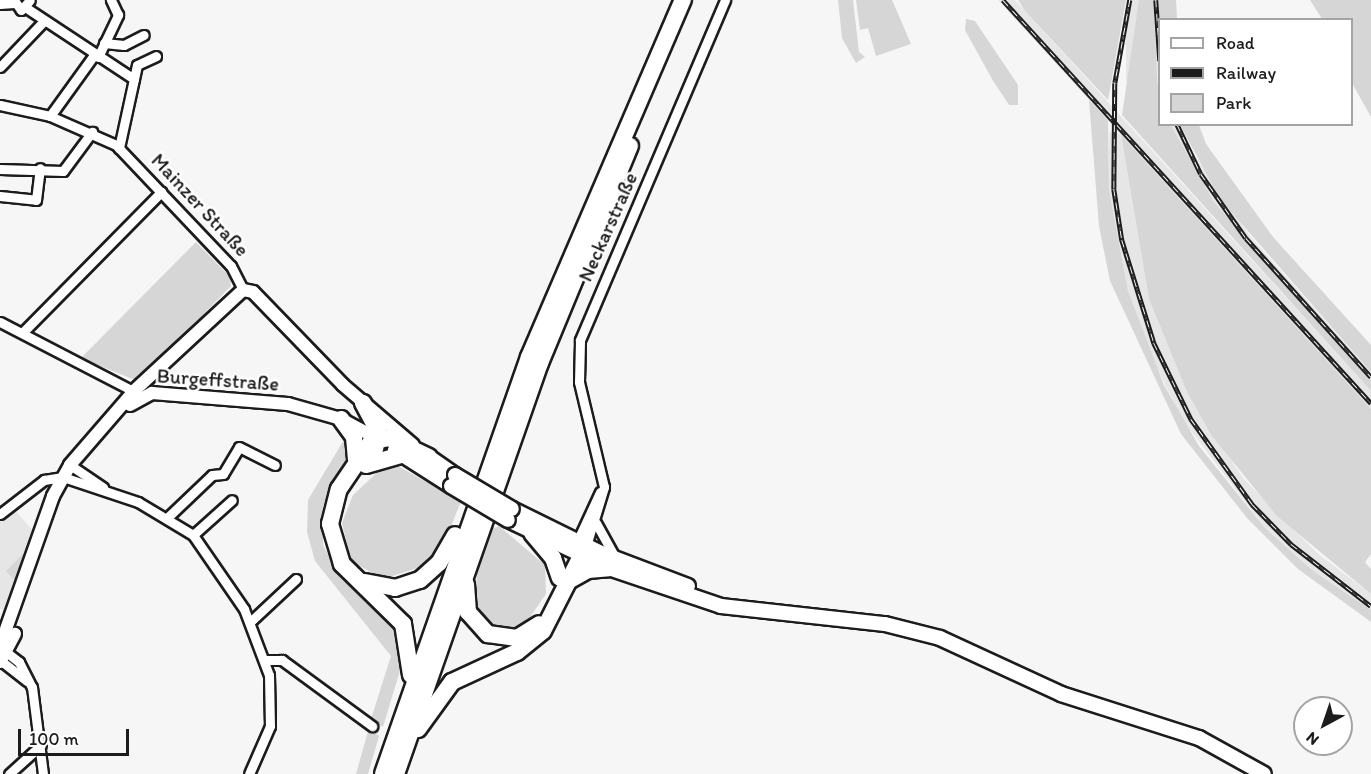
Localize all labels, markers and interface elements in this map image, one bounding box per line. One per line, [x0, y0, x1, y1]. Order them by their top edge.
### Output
legend [1158, 18, 1353, 126]
text: Road [1216, 32, 1255, 54]
text: Railway [1216, 62, 1276, 84]
text: Park [1216, 92, 1251, 114]
street label: Mainzer Straße [146, 148, 254, 262]
street label: Neckarstraße [573, 169, 643, 285]
street label: Burgeffstraße [156, 364, 280, 396]
north arrow [1293, 696, 1353, 756]
scale bar [21, 717, 132, 755]
text: 100 m [29, 728, 79, 750]
text: N [1302, 728, 1323, 749]

